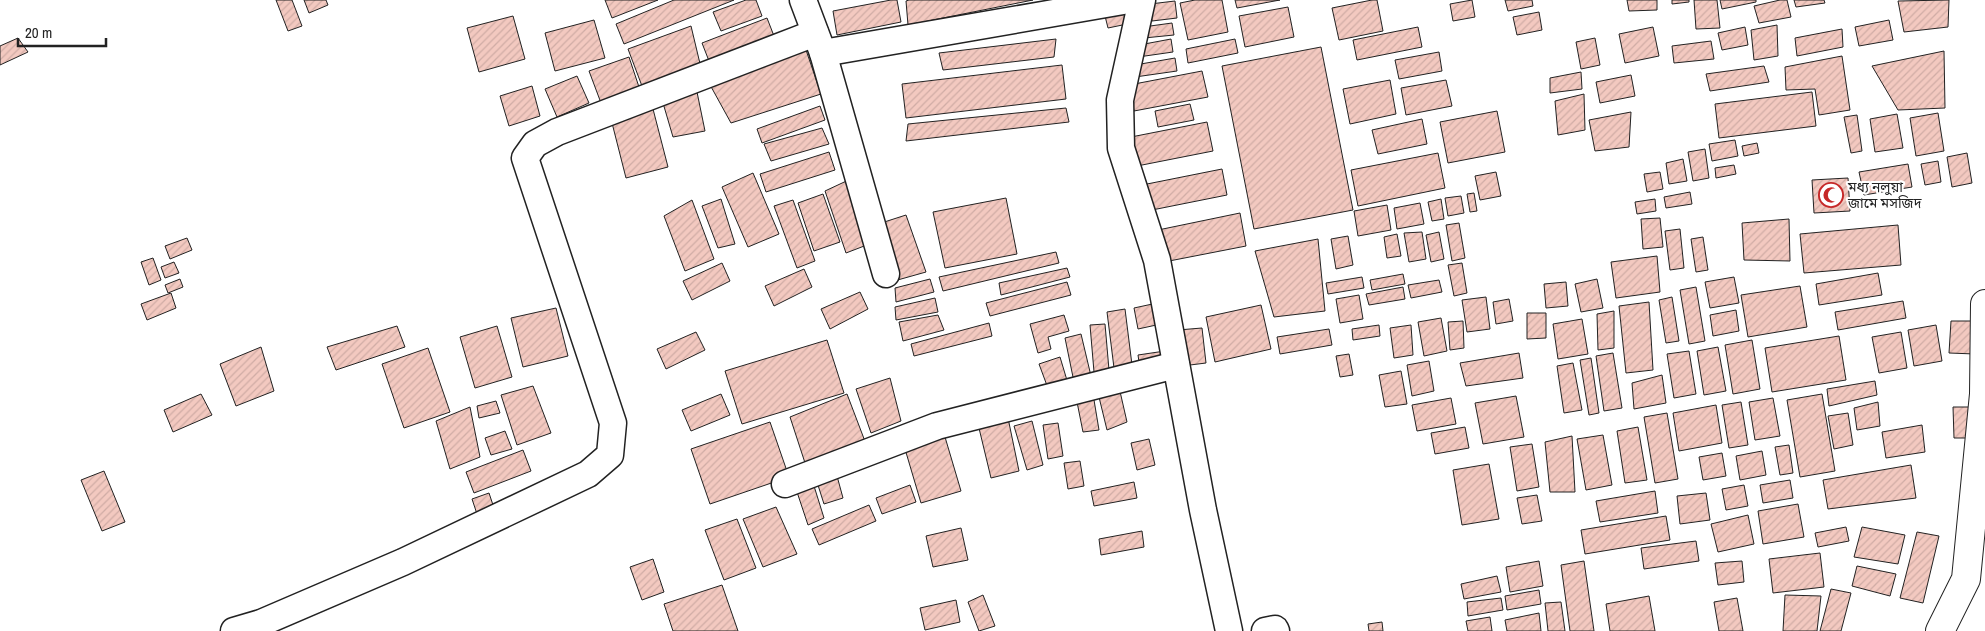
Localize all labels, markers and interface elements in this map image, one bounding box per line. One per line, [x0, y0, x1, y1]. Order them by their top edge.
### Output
scale bar [18, 15, 105, 47]
text: 20 m [25, 22, 52, 43]
place label: মধ্য নলুয়া জামে মসজিদ [1847, 178, 1922, 212]
mosque icon: মধ্য নলুয়া জামে মসজিদ [1818, 182, 1844, 208]

